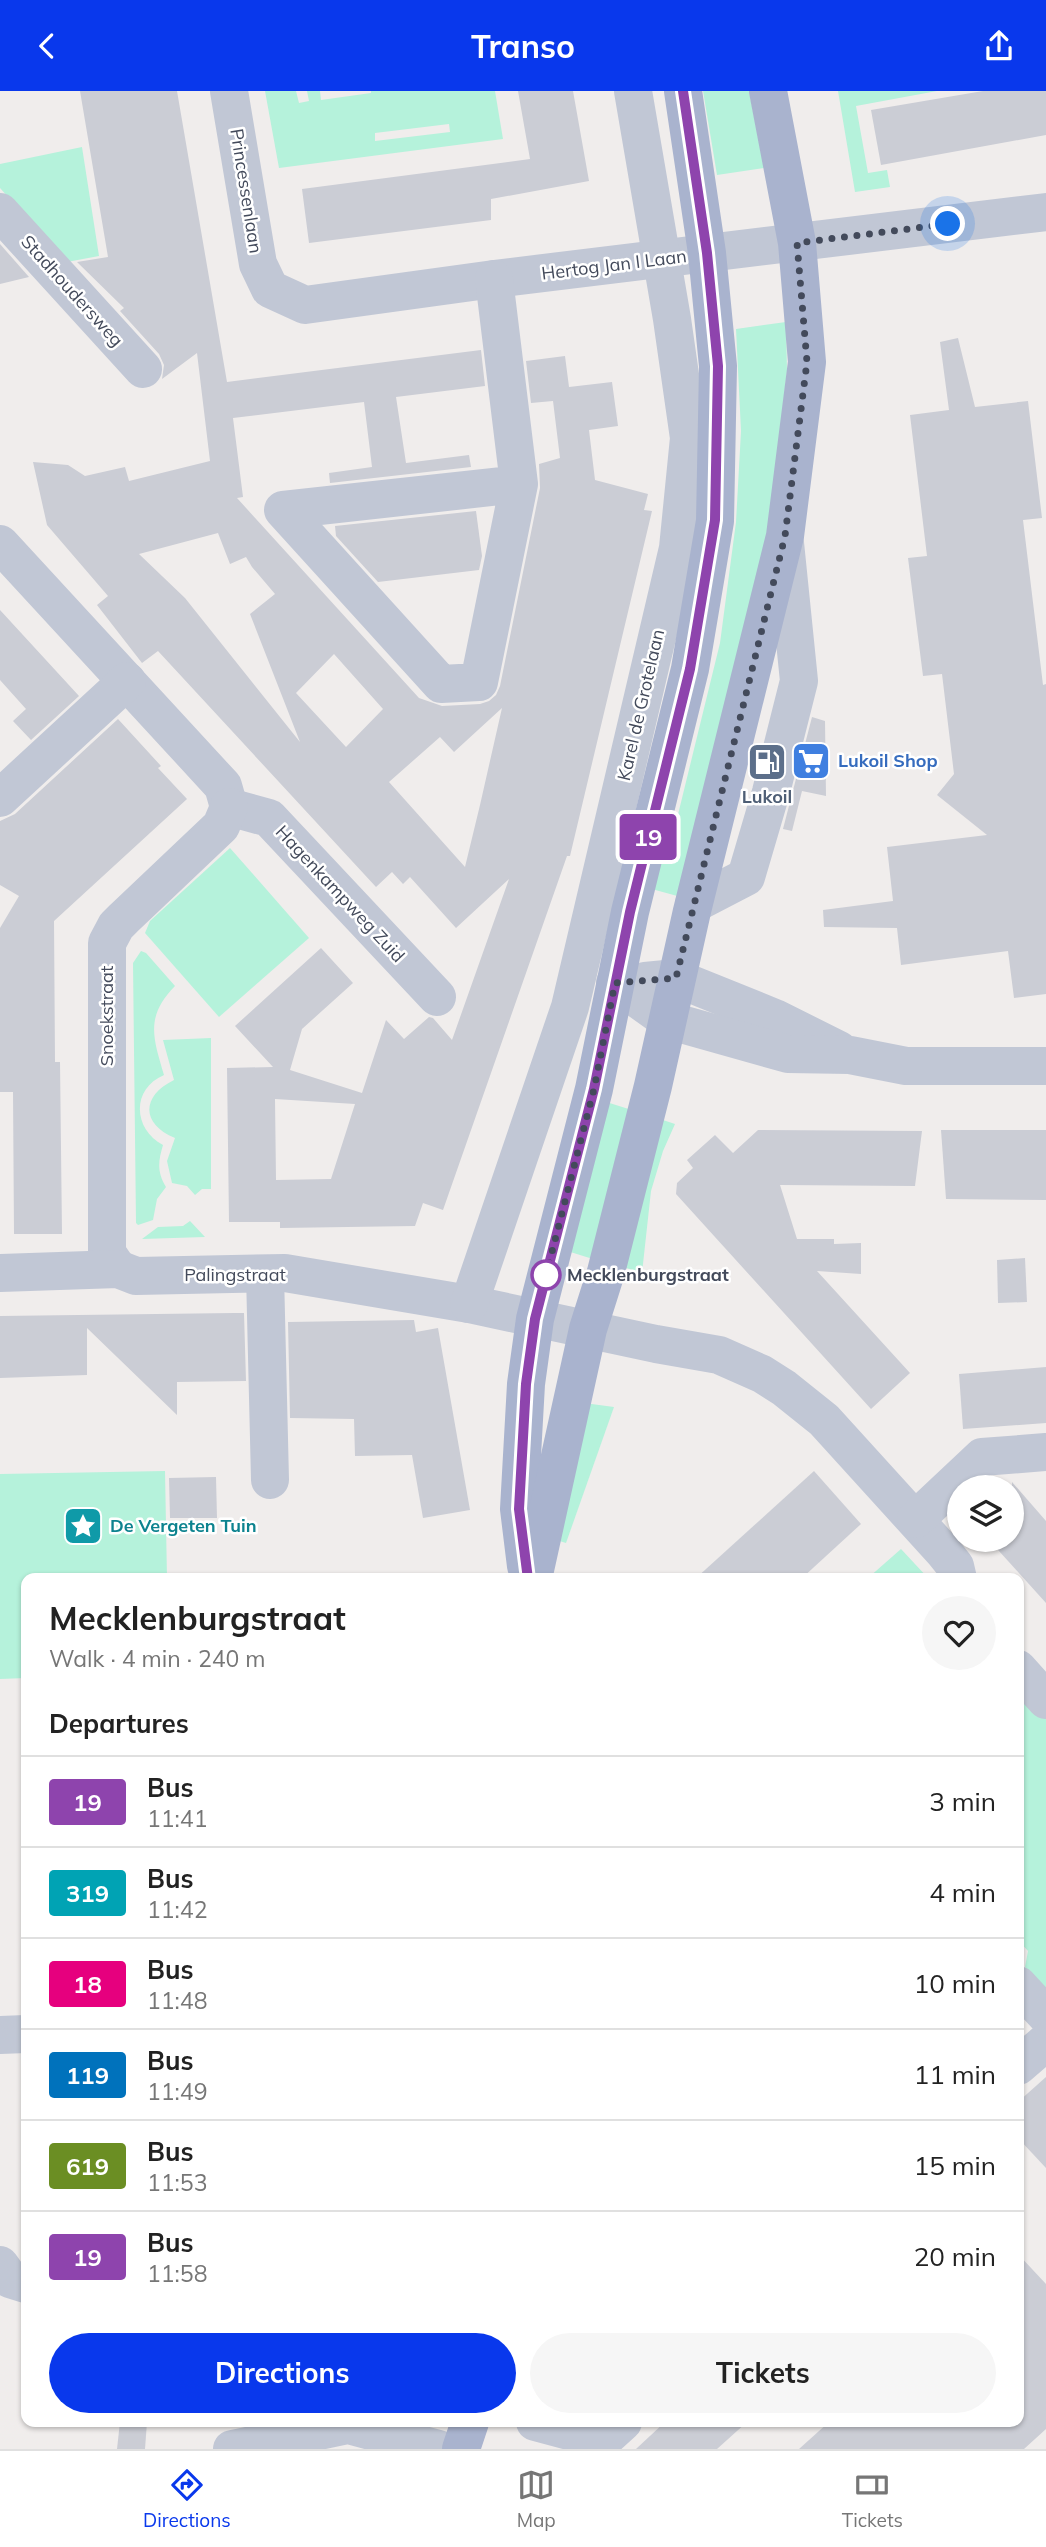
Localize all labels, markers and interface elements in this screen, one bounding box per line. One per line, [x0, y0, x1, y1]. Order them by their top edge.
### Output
text: Transo [471, 26, 575, 66]
icon: back [28, 27, 66, 65]
icon: share [980, 27, 1018, 65]
street label: Princessenlaan [225, 127, 268, 255]
your location [930, 206, 965, 241]
street label: Stadhoudersweg [16, 230, 129, 351]
street label: Hertog Jan I Laan [540, 244, 688, 285]
street label: Karel de Grotelaan [612, 627, 669, 783]
supermarket icon: Lukoil Shop [790, 740, 832, 782]
fuel station icon: Lukoil [746, 741, 788, 783]
place label: Lukoil Shop [838, 749, 938, 772]
place label: Lukoil [742, 785, 792, 808]
line badge: 19 [616, 814, 680, 860]
street label: Hagenkampweg Zuid [271, 820, 410, 967]
text: 19 [634, 822, 662, 852]
street label: Snoekstraat [95, 966, 118, 1066]
marker: Mecklenburgstraat [531, 1260, 561, 1290]
street label: Palingstraat [184, 1263, 286, 1286]
place label: Mecklenburgstraat [567, 1263, 729, 1286]
map controls [947, 1475, 1024, 1552]
button: layers [947, 1475, 1024, 1552]
place icon: De Vergeten Tuin [62, 1505, 104, 1547]
place label: De Vergeten Tuin [110, 1514, 257, 1537]
button: heart [922, 1596, 996, 1670]
text: Mecklenburgstraat [49, 1597, 346, 1638]
text: Walk · 4 min · 240 m [49, 1644, 266, 1673]
text: Departures [49, 1707, 189, 1740]
text: Bus [147, 1771, 193, 1804]
text: 3 min [929, 1785, 996, 1818]
text: 19 [73, 1787, 102, 1817]
text: 11:41 [147, 1804, 207, 1833]
text: Bus [147, 1862, 193, 1895]
text: 4 min [929, 1876, 996, 1909]
text: 319 [66, 1878, 109, 1908]
text: 11:42 [147, 1895, 207, 1924]
text: Bus [147, 1953, 193, 1986]
text: 10 min [914, 1967, 996, 2000]
text: 18 [73, 1969, 102, 1999]
text: 11:48 [147, 1986, 207, 2015]
text: Bus [147, 2044, 193, 2077]
text: 11 min [914, 2058, 996, 2091]
text: 119 [66, 2060, 109, 2090]
text: 11:49 [147, 2077, 207, 2106]
text: Bus [147, 2135, 193, 2168]
text: 15 min [914, 2149, 996, 2182]
text: 619 [66, 2151, 109, 2181]
text: 11:53 [147, 2168, 207, 2197]
text: Bus [147, 2226, 193, 2259]
text: 20 min [914, 2240, 996, 2273]
text: 19 [73, 2242, 102, 2272]
text: 11:58 [147, 2259, 207, 2288]
button: Directions [49, 2333, 516, 2413]
button: Tickets [530, 2333, 996, 2413]
tab: Directions [143, 2466, 231, 2532]
tab: Map [517, 2466, 556, 2532]
tab: Tickets [842, 2466, 903, 2532]

